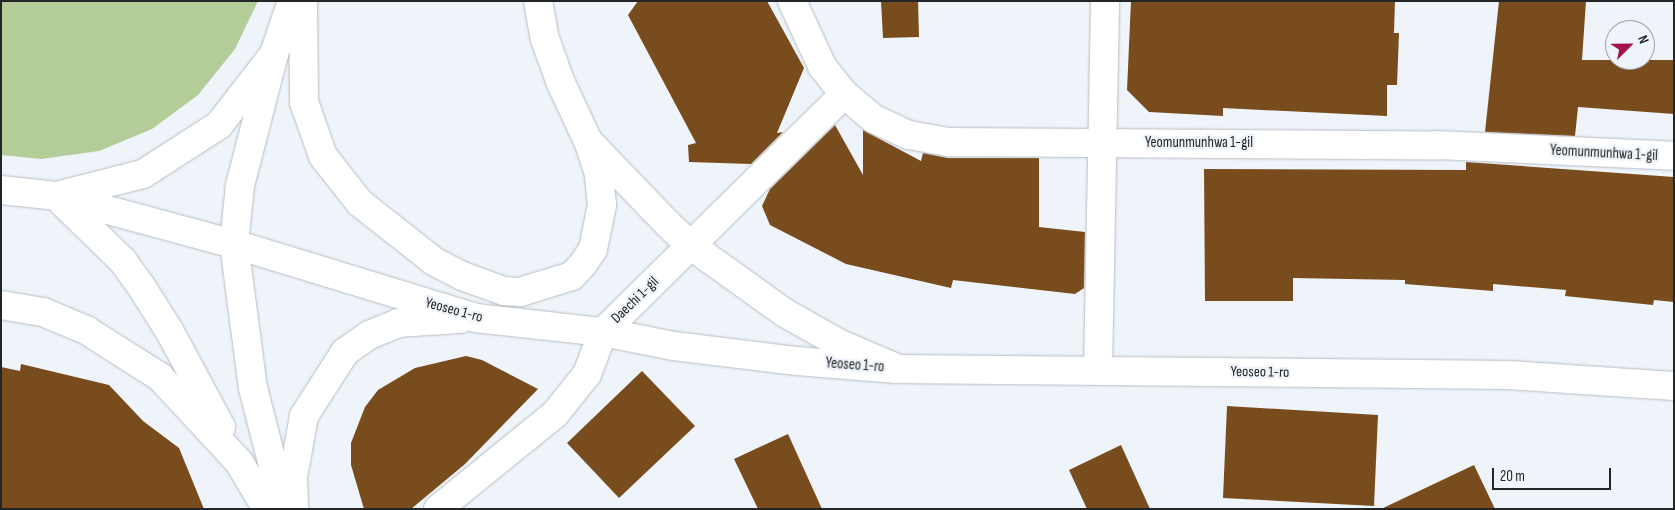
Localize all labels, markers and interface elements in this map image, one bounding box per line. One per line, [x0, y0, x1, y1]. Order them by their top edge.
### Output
north arrow [1605, 20, 1655, 70]
text: N [1634, 33, 1653, 46]
street label: Yeomunmunhwa 1-gil [1145, 134, 1253, 152]
street label: Yeomunmunhwa 1-gil [1550, 141, 1658, 165]
street label: Daechi 1-gil [607, 273, 663, 327]
street label: Yeoseo 1-ro [423, 294, 485, 326]
street label: Yeoseo 1-ro [825, 354, 885, 376]
street label: Yeoseo 1-ro [1230, 362, 1290, 382]
scale bar [1495, 458, 1614, 490]
text: 20 m [1500, 467, 1525, 486]

